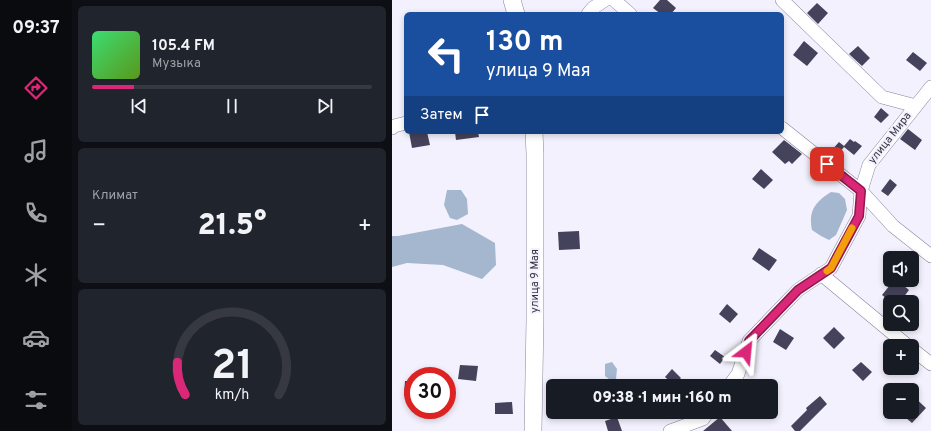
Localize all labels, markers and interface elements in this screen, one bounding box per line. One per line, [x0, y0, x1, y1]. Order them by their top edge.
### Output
text: 09:37 [12, 17, 60, 40]
text: 130 m [486, 25, 564, 61]
icon: left [420, 28, 472, 80]
text: 105.4 FM [152, 37, 215, 56]
text: Музыка [152, 56, 201, 72]
text: улица 9 Мая [486, 60, 591, 83]
icon: directions [22, 74, 50, 102]
icon: previous [128, 95, 150, 117]
icon: pause [221, 95, 243, 117]
icon: next [314, 95, 336, 117]
icon: arrive [471, 104, 493, 126]
text: Затем [420, 106, 463, 125]
street label: улица Мира [865, 109, 915, 167]
icon: music [22, 137, 50, 165]
pin [810, 147, 844, 181]
icon: arrive [816, 153, 838, 175]
text: Климат [92, 188, 138, 204]
icon: phone [22, 199, 50, 227]
text: 21.5° [197, 208, 267, 245]
text: − [92, 213, 106, 240]
text: + [358, 213, 372, 240]
street label: улица 9 Мая [528, 249, 542, 313]
map controls [883, 251, 919, 419]
button: sound [883, 251, 919, 287]
icon: climate [22, 261, 50, 289]
button: search [883, 295, 919, 331]
icon: car [22, 324, 50, 352]
position arrow [725, 331, 767, 373]
button: + [883, 339, 919, 375]
text: 21 [211, 341, 253, 394]
speed limit sign: 30 [404, 367, 456, 419]
button: − [883, 383, 919, 419]
icon: filters [22, 386, 50, 414]
text: km/h [215, 386, 249, 404]
text: 09:38 · 1 мин · 160 m [593, 389, 731, 408]

